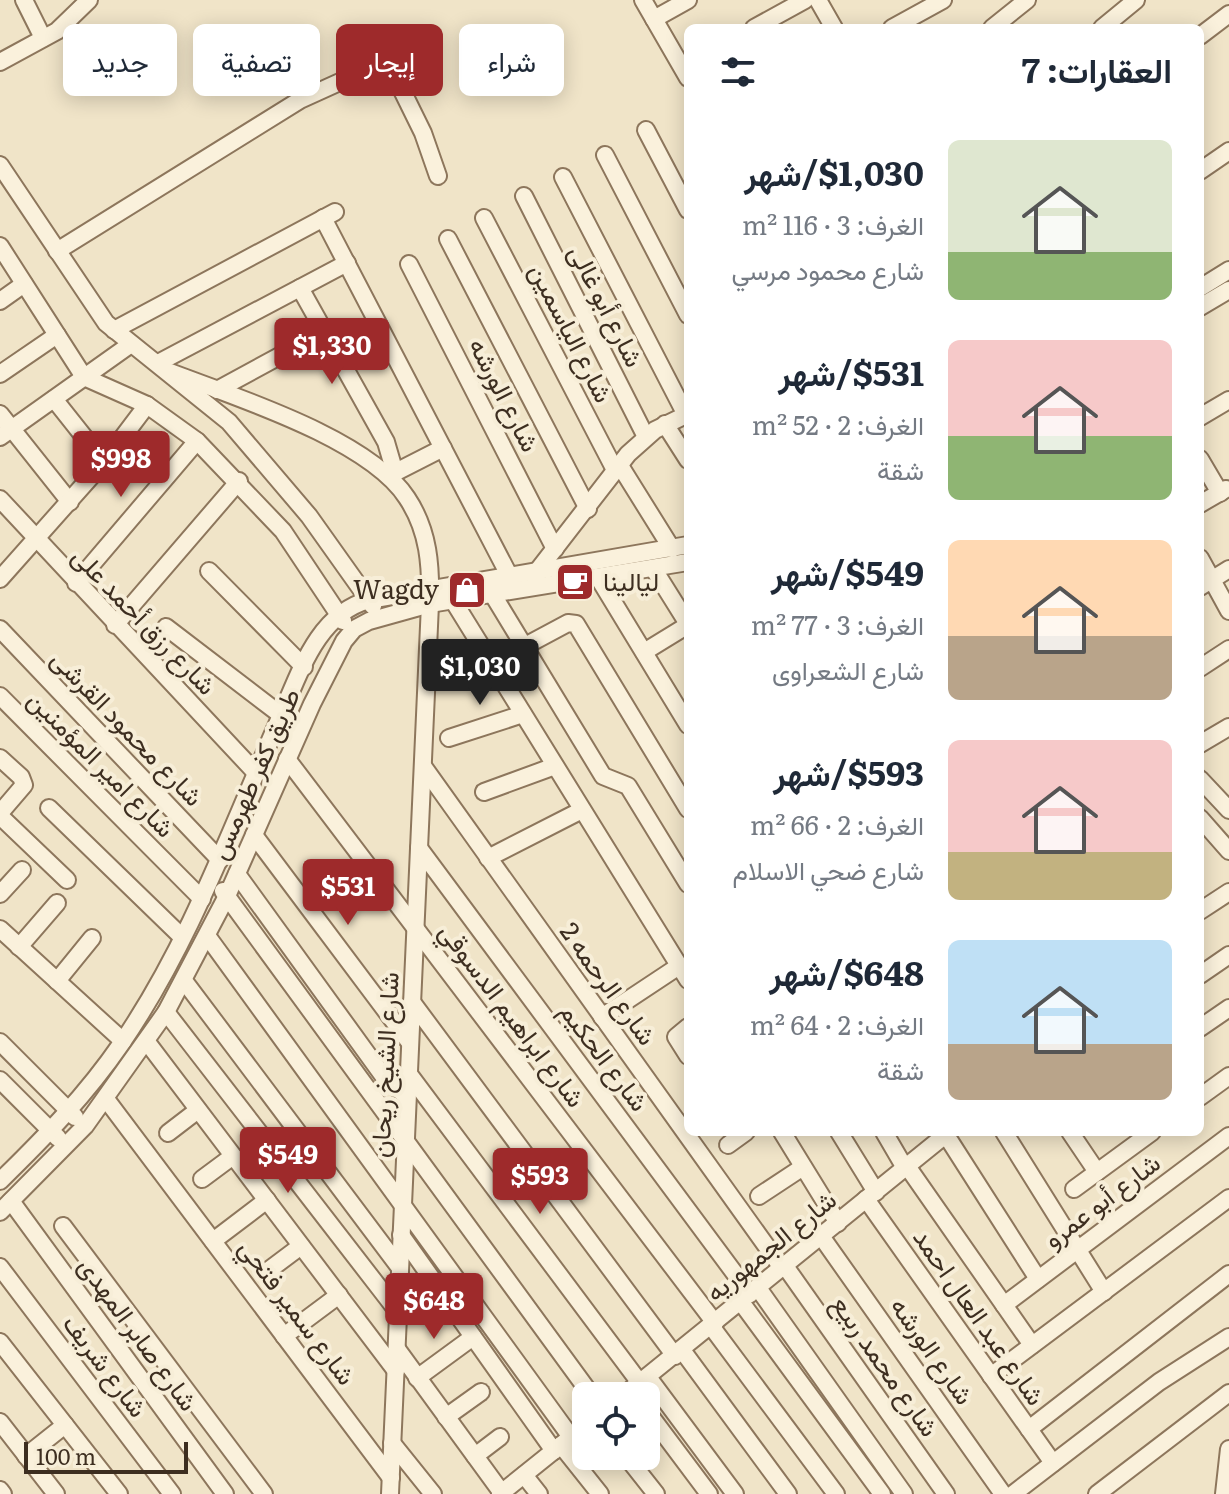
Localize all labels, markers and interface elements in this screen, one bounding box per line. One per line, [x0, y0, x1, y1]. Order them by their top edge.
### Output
chip: جديد [63, 24, 177, 96]
chip: تصفية [193, 24, 320, 96]
chip: إيجار [336, 24, 443, 96]
chip: شراء [459, 24, 564, 96]
text: العقارات: 7 [1022, 43, 1172, 93]
icon: filters [716, 50, 760, 94]
text: $1,030/شهر [744, 146, 924, 196]
icon: home [1012, 172, 1108, 268]
text: الغرف: 3 · 116 m² [742, 204, 924, 243]
street label: شارع أبو غالى [560, 237, 656, 373]
text: شارع محمود مرسي [732, 249, 924, 288]
street label: شارع الياسمين [521, 255, 625, 409]
pin: $1,330 [267, 318, 397, 386]
text: $1,330 [292, 324, 372, 363]
street label: شارع الورشه [460, 330, 552, 458]
text: $531/شهر [778, 346, 924, 396]
icon: home [1012, 372, 1108, 468]
text: الغرف: 2 · 52 m² [752, 404, 924, 443]
pin: $998 [74, 431, 168, 499]
text: $998 [91, 437, 151, 476]
text: شقة [877, 449, 924, 488]
street label: شارع رزق أحمد على [64, 536, 227, 703]
text: $549/شهر [771, 546, 924, 596]
place label: ليالينا [603, 560, 659, 599]
cafe icon: ليالينا [554, 561, 596, 603]
place label: Wagdy [353, 568, 439, 607]
shop icon: Wagdy [446, 569, 488, 611]
icon: home [1012, 572, 1108, 668]
text: الغرف: 3 · 77 m² [751, 604, 924, 643]
street label: شارع محمود القرشى [43, 639, 214, 814]
pin: $1,030 [415, 639, 545, 707]
text: $1,030 [440, 645, 520, 684]
text: شارع الشعراوى [772, 649, 924, 688]
street label: شارع امير المؤمنين [19, 680, 185, 846]
street label: طريق كفر طهرمس [197, 681, 308, 865]
text: $593/شهر [773, 746, 924, 796]
icon: home [1012, 772, 1108, 868]
text: الغرف: 2 · 66 m² [750, 804, 924, 843]
text: شارع ضحي الاسلام [733, 849, 924, 888]
pin: $531 [301, 859, 395, 927]
text: $531 [321, 865, 375, 904]
street label: شارع ابراهيم الدسوقي [428, 913, 597, 1117]
street label: شارع الرحمه 2 [551, 913, 668, 1053]
text: $648/شهر [769, 946, 924, 996]
street label: شارع الشيخ ريحان [358, 971, 408, 1159]
icon: home [1012, 972, 1108, 1068]
street label: شارع الحكيم [551, 993, 660, 1119]
text: الغرف: 2 · 64 m² [750, 1004, 924, 1043]
text: شقة [877, 1049, 924, 1088]
pin: $549 [241, 1127, 335, 1195]
text: $549 [258, 1133, 318, 1172]
street label: شارع أبو عمرو [1034, 1142, 1168, 1257]
pin: $593 [493, 1148, 587, 1216]
text: $593 [511, 1154, 569, 1193]
street label: شارع الجمهوريه [696, 1179, 844, 1310]
street label: شارع عبد العال احمد [905, 1219, 1057, 1413]
street label: شارع سمير فتحي [228, 1229, 367, 1394]
street label: شارع صابر المهدى [70, 1247, 209, 1418]
pin: $648 [387, 1273, 481, 1341]
text: $648 [403, 1279, 465, 1318]
street label: شارع محمد ربيع [823, 1286, 950, 1444]
street label: شارع الورشه [882, 1288, 985, 1412]
street label: شارع شريف [54, 1305, 159, 1425]
map controls [572, 1382, 660, 1470]
button: locate [572, 1382, 660, 1470]
scale bar [24, 1438, 188, 1474]
text: 100 m [36, 1439, 96, 1472]

